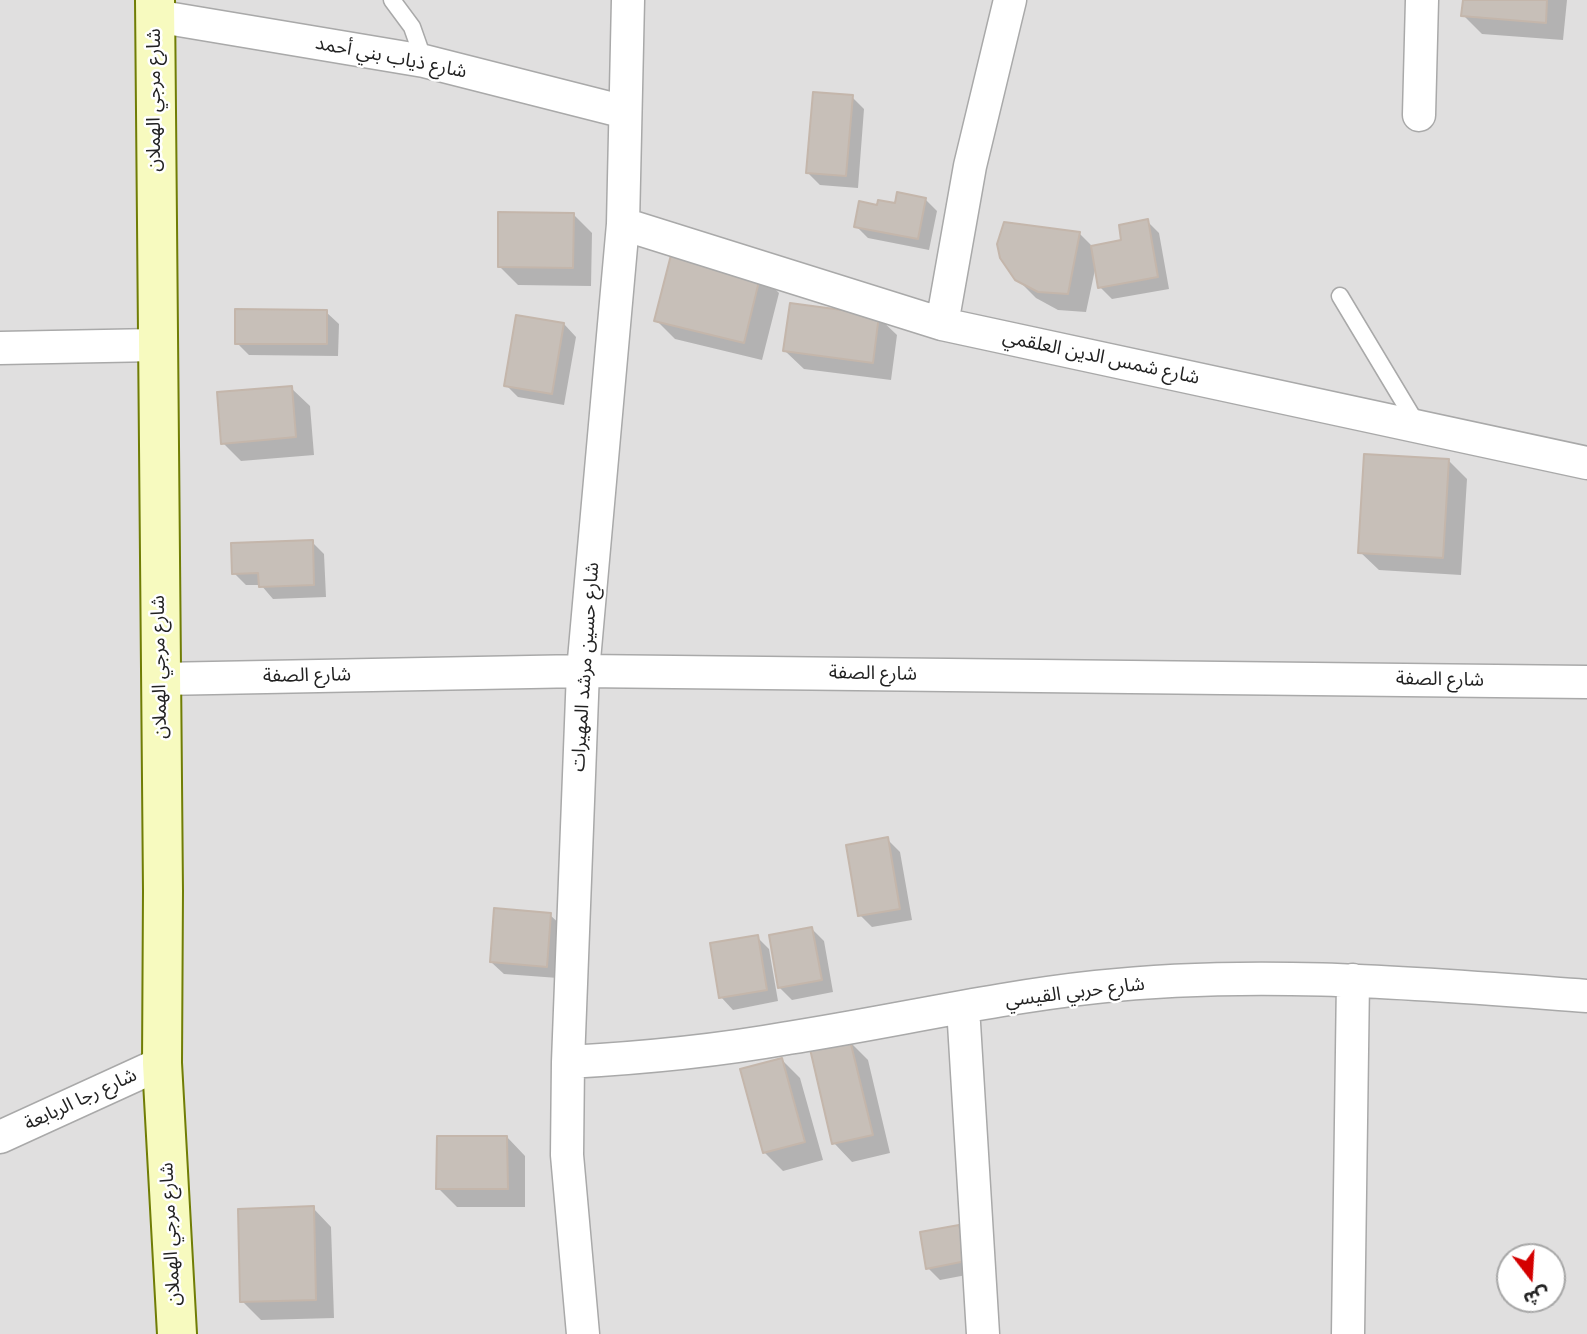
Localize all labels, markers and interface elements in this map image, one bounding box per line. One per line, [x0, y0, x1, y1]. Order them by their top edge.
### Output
street label: شارع مرجي الهملان [144, 28, 166, 172]
street label: شارع ذياب بني أحمد [313, 32, 469, 84]
street label: شارع شمس الدين العلقمي [1000, 326, 1202, 390]
street label: شارع حسين مرشد المهيرات [567, 561, 605, 773]
street label: شارع مرجي الهملان [147, 595, 173, 739]
street label: شارع الصفة [829, 662, 917, 686]
street label: شارع الصفة [263, 664, 351, 688]
street label: شارع الصفة [1396, 668, 1484, 692]
street label: شارع حربي القيسي [1004, 973, 1146, 1013]
street label: شارع رجا الربابعة [21, 1064, 141, 1136]
street label: شارع مرجي الهملان [156, 1162, 186, 1306]
north arrow [1496, 1243, 1566, 1313]
text: ش [1521, 1281, 1553, 1312]

